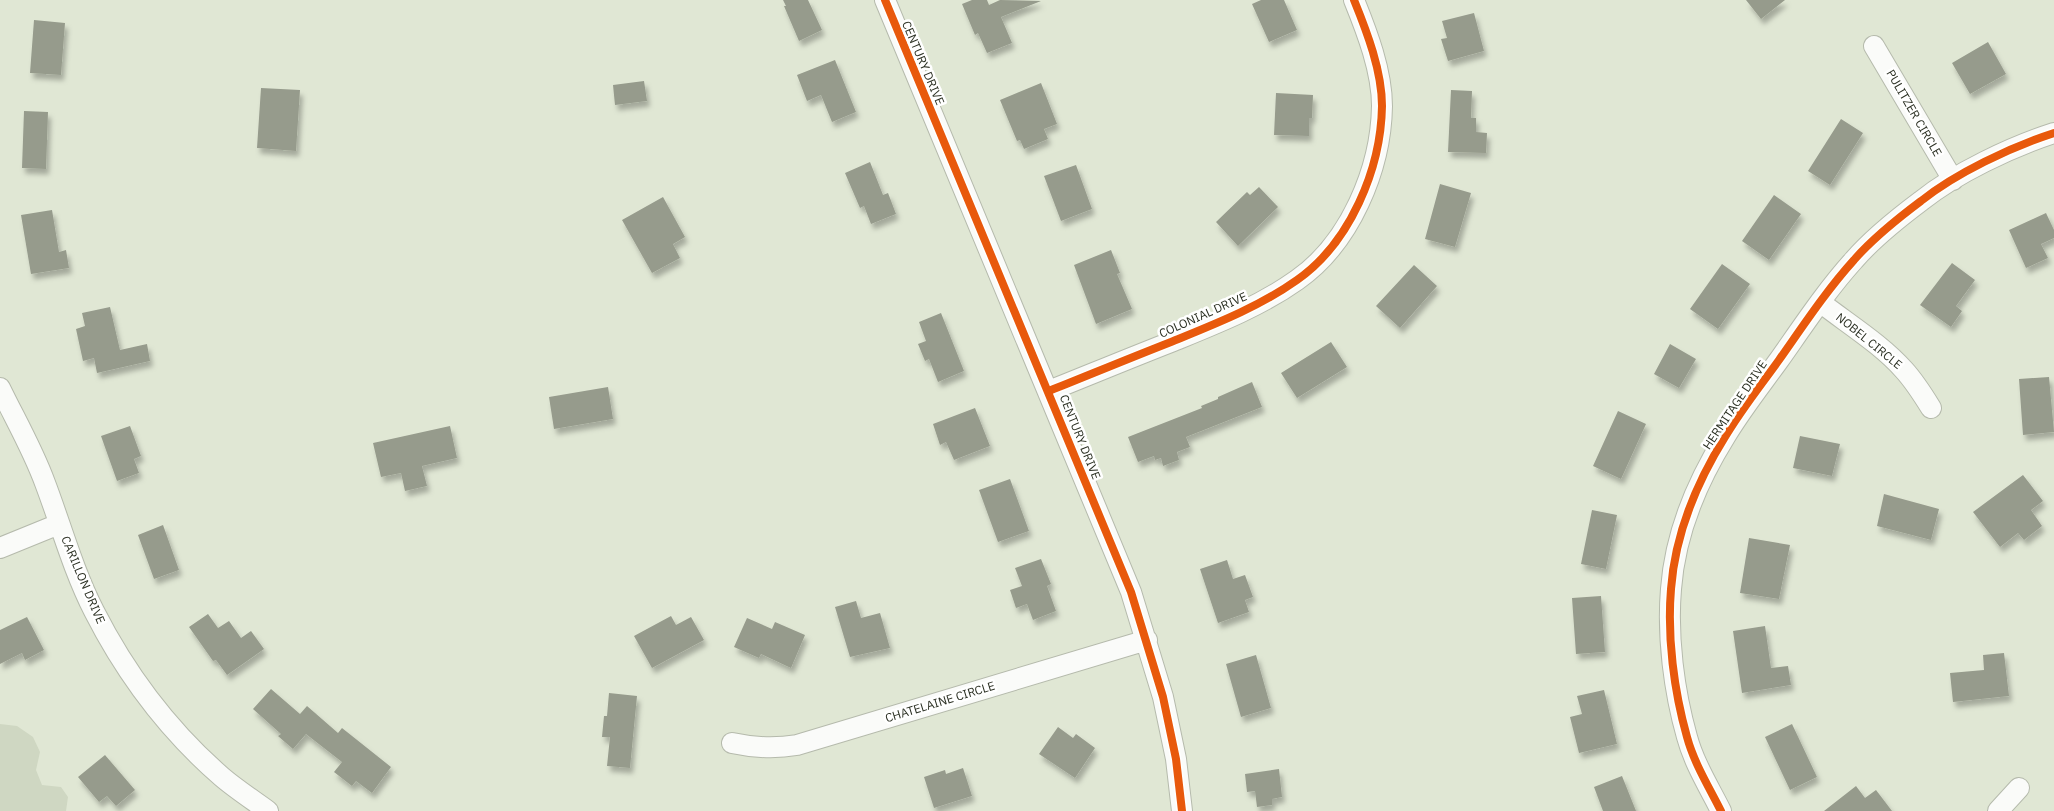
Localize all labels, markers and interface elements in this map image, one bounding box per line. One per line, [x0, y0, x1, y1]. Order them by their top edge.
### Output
street label: CENTURY DRIVE [899, 18, 948, 107]
street label: PULITZER CIRCLE [1884, 67, 1945, 159]
street label: COLONIAL DRIVE [1157, 288, 1249, 341]
street label: NOBEL CIRCLE [1833, 309, 1905, 372]
street label: HERMITAGE DRIVE [1699, 357, 1770, 452]
street label: CENTURY DRIVE [1057, 392, 1104, 481]
street label: CARILLON DRIVE [58, 534, 109, 626]
street label: CHATELAINE CIRCLE [883, 678, 997, 725]

